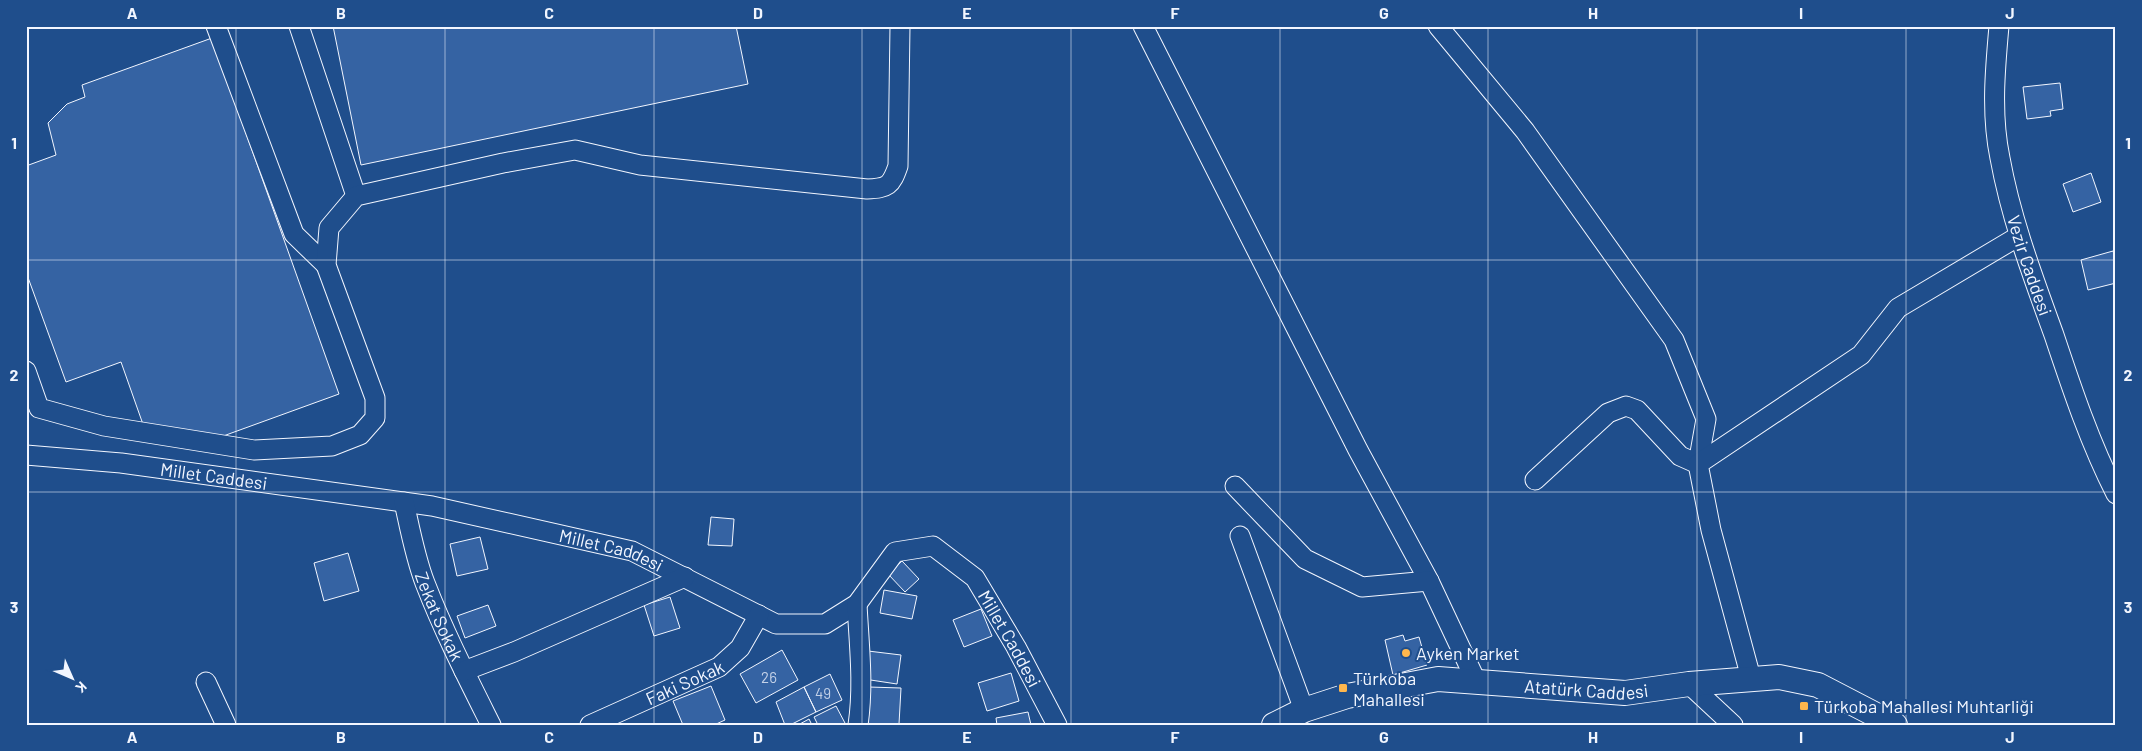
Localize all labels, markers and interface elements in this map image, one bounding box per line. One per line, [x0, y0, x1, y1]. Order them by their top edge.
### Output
text: A [127, 3, 138, 22]
text: B [336, 3, 346, 22]
text: C [544, 3, 554, 22]
text: D [753, 3, 763, 22]
text: E [962, 3, 972, 22]
text: F [1171, 3, 1180, 22]
text: G [1379, 3, 1389, 22]
text: H [1588, 3, 1598, 22]
text: I [1799, 3, 1803, 22]
text: J [2005, 3, 2015, 22]
text: 1 [11, 133, 17, 152]
text: 1 [2125, 133, 2131, 152]
street label: Vezir Caddesi [2003, 213, 2057, 319]
text: 2 [10, 365, 19, 384]
text: 2 [2124, 365, 2133, 384]
street label: Millet Caddesi [159, 458, 269, 494]
street label: Millet Caddesi [557, 524, 667, 576]
street label: Zekat Sokak [411, 569, 469, 664]
street label: Millet Caddesi [974, 586, 1046, 691]
text: 3 [10, 597, 18, 616]
text: 3 [2124, 597, 2132, 616]
place label: Ayken Market [1416, 642, 1520, 664]
marker: Ayken Market [1400, 647, 1412, 659]
north arrow [48, 654, 98, 704]
street label: Faki Sokak [642, 655, 727, 710]
place label: Türkoba Mahallesi [1353, 667, 1425, 710]
house number: 26 [761, 668, 777, 686]
street label: Atatürk Caddesi [1523, 674, 1650, 704]
text: K [72, 678, 91, 697]
marker: Türkoba Mahallesi [1337, 682, 1349, 694]
house number: 49 [815, 684, 831, 702]
place label: Türkoba Mahallesi Muhtarliği [1814, 695, 2034, 717]
marker: Türkoba Mahallesi Muhtarliği [1798, 700, 1810, 712]
text: A [127, 727, 138, 746]
text: B [336, 727, 346, 746]
text: C [544, 727, 554, 746]
text: D [753, 727, 763, 746]
text: E [962, 727, 972, 746]
text: F [1171, 727, 1180, 746]
text: G [1379, 727, 1389, 746]
text: H [1588, 727, 1598, 746]
text: I [1799, 727, 1803, 746]
text: J [2005, 727, 2015, 746]

